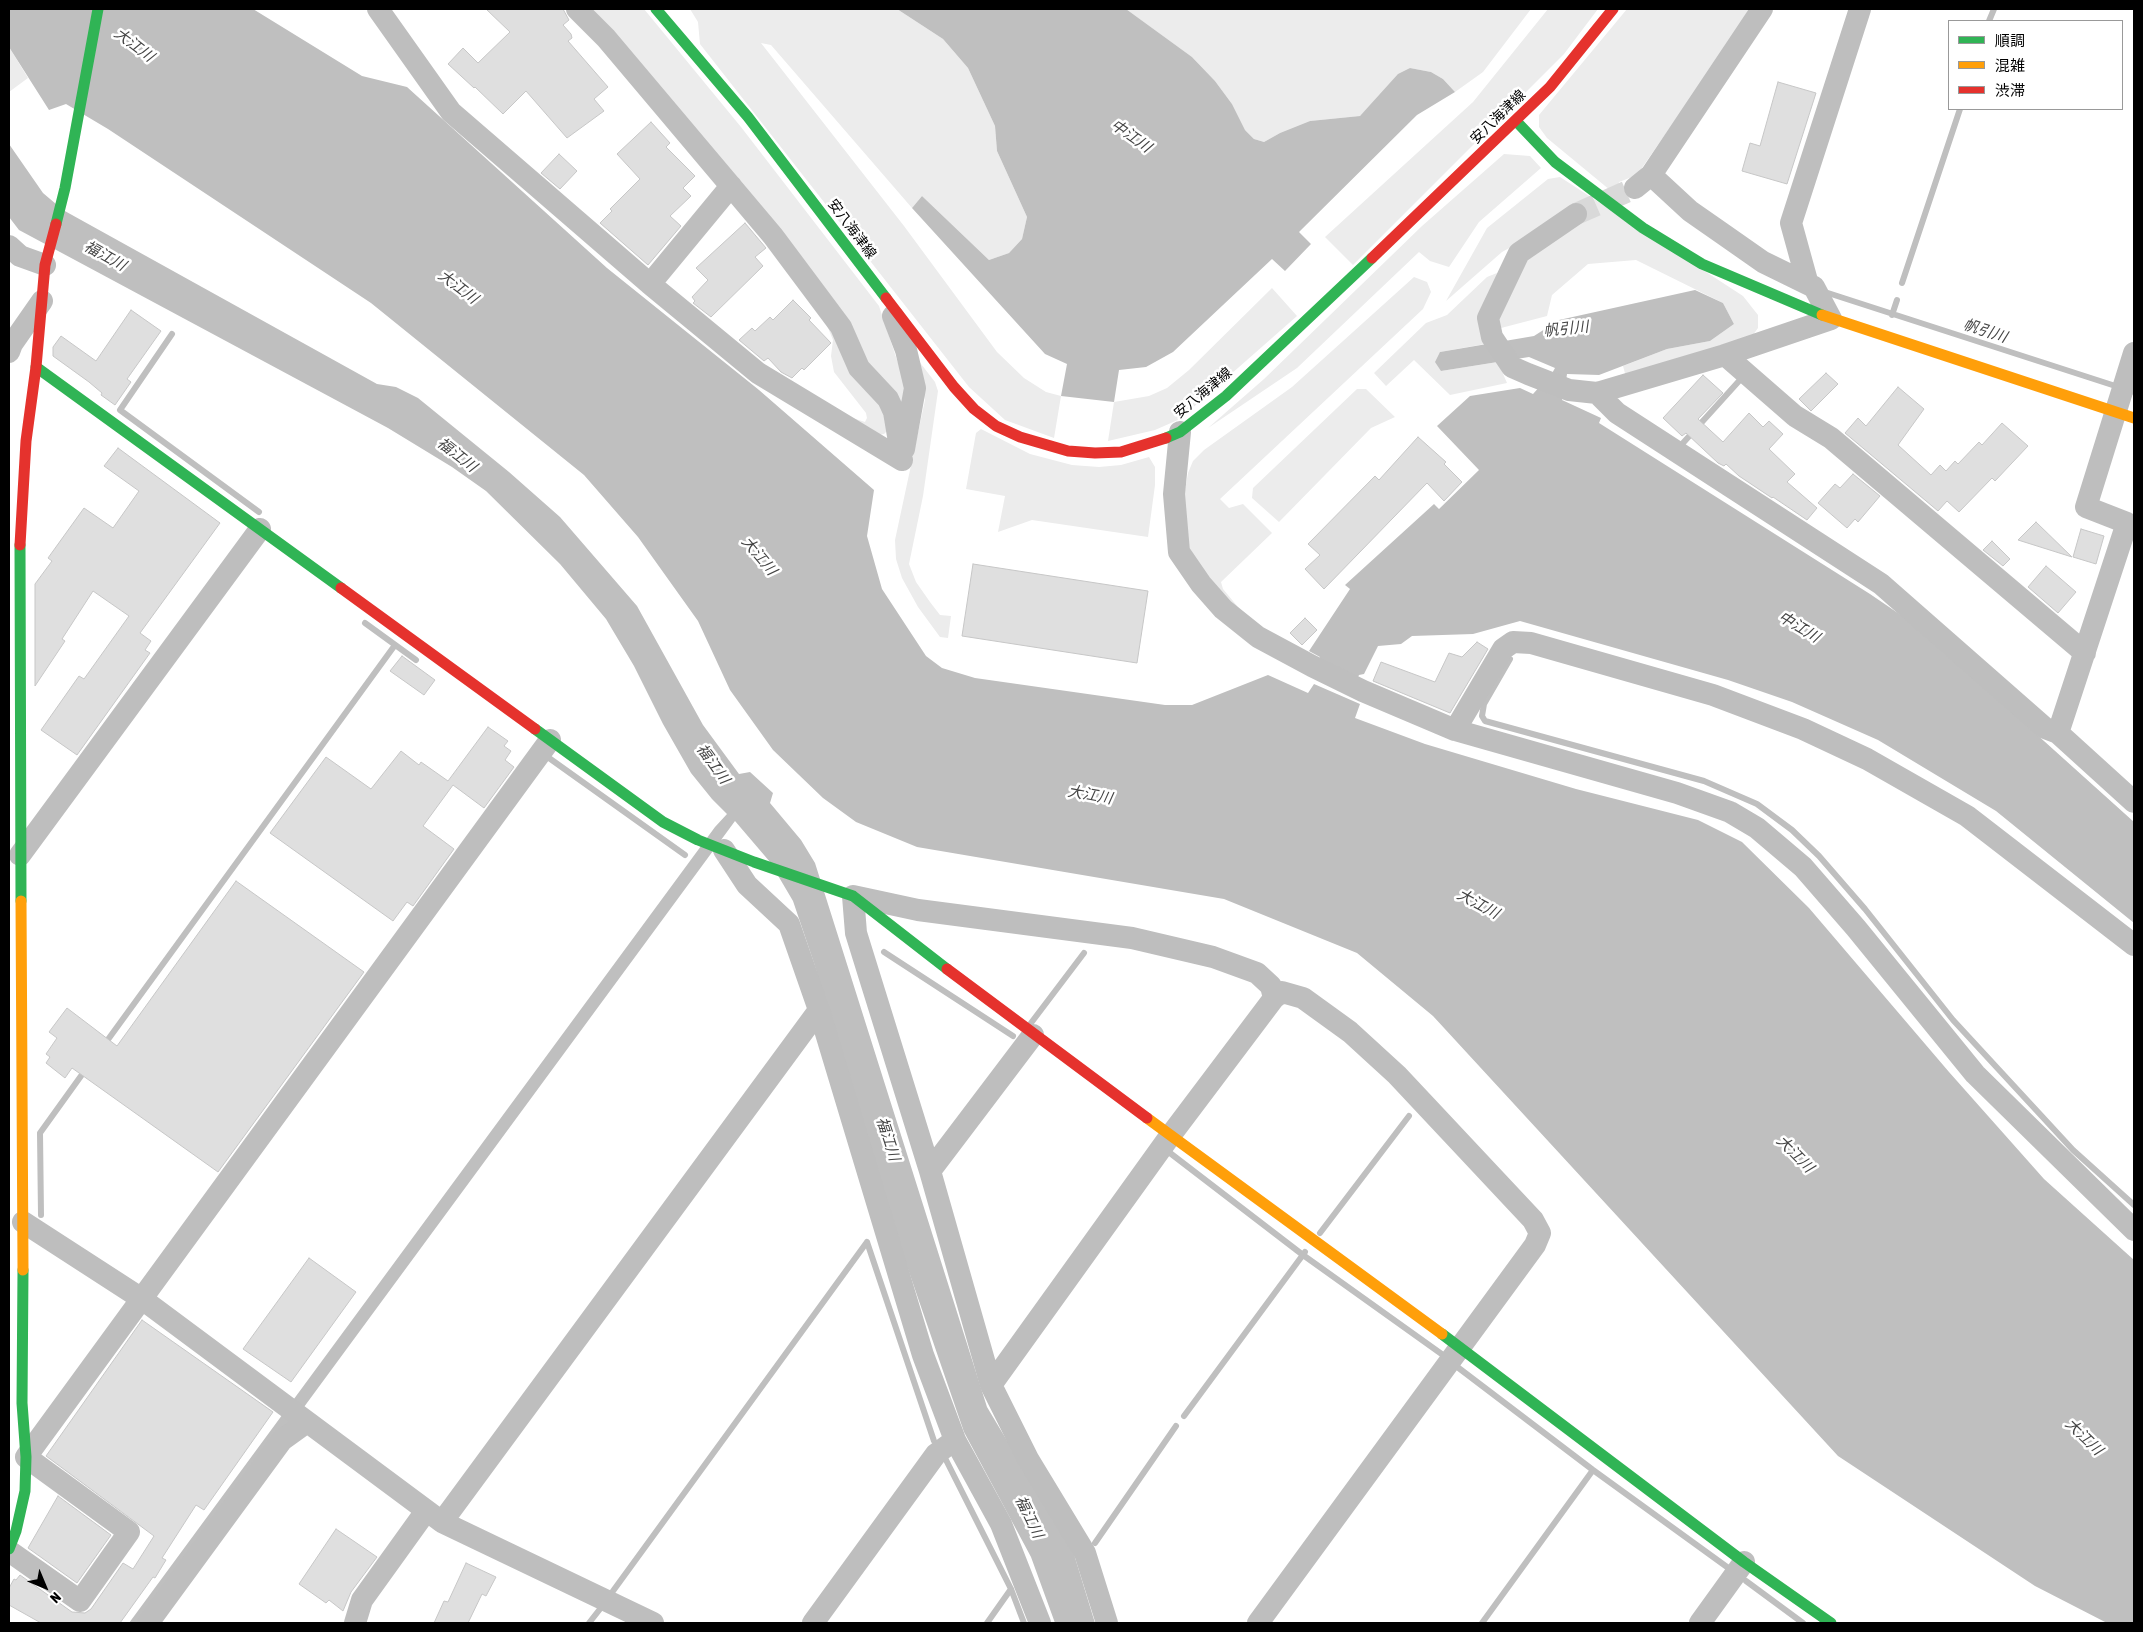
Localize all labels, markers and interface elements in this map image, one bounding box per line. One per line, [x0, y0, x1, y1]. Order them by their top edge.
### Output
legend [1948, 20, 2123, 110]
water label: 大江川 [111, 24, 157, 66]
text: 順調 [1995, 32, 2025, 49]
text: 混雑 [1995, 57, 2025, 74]
text: 渋滞 [1995, 82, 2025, 99]
street label: 安八海津線 [1467, 87, 1529, 147]
water label: 中江川 [1107, 116, 1155, 156]
street label: 安八海津線 [824, 196, 880, 262]
water label: 福江川 [81, 237, 129, 275]
water label: 大江川 [435, 266, 481, 308]
water label: 帆引川 [1961, 315, 2009, 347]
water label: 帆引川 [1543, 318, 1589, 340]
street label: 安八海津線 [1171, 364, 1235, 422]
water label: 福江川 [434, 434, 480, 476]
water label: 大江川 [738, 533, 780, 579]
water label: 中江川 [1775, 608, 1823, 646]
water label: 福江川 [692, 741, 734, 787]
water label: 大江川 [1066, 782, 1114, 808]
water label: 大江川 [1454, 885, 1502, 923]
water label: 福江川 [872, 1115, 904, 1163]
water label: 大江川 [1773, 1132, 1817, 1176]
water label: 大江川 [2062, 1415, 2106, 1459]
water label: 福江川 [1011, 1493, 1047, 1541]
north arrow [20, 1562, 70, 1612]
text: N [47, 1589, 64, 1606]

